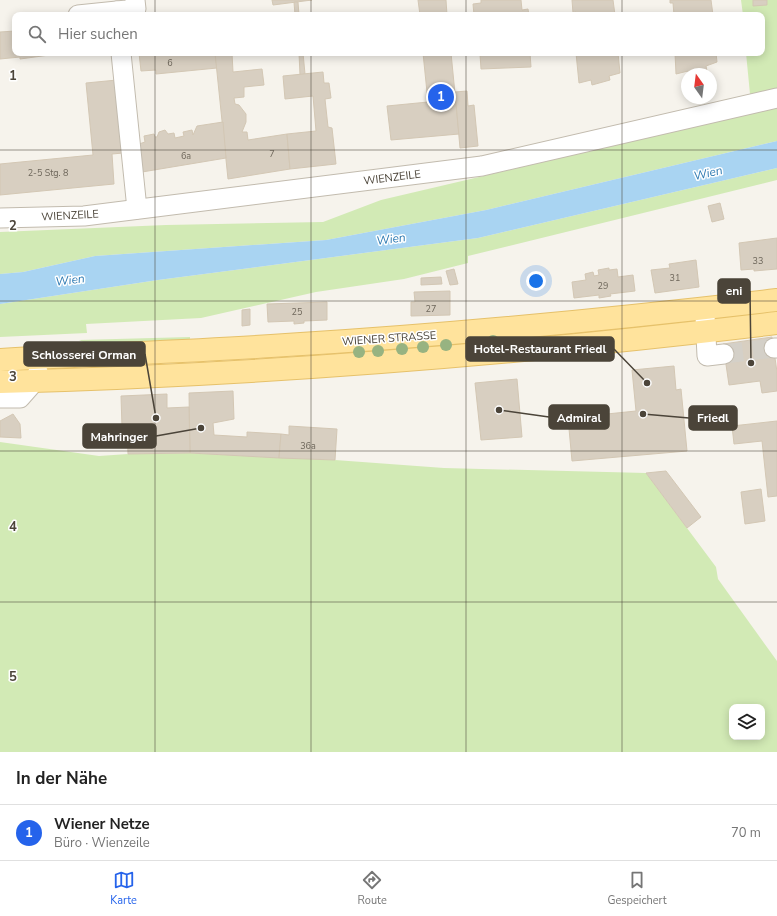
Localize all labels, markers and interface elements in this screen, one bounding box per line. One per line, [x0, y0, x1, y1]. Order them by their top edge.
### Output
search box [12, 12, 765, 56]
icon: search [26, 23, 48, 45]
text: Hier suchen [58, 24, 138, 44]
house number: 6 [167, 57, 173, 69]
text: 1 [9, 67, 17, 85]
north arrow [681, 68, 717, 104]
pin: 1 [428, 82, 454, 112]
house number: 7 [269, 148, 275, 160]
house number: 6a [181, 150, 191, 162]
water label: Wien [692, 162, 724, 184]
house number: 2-5 Stg. 8 [28, 167, 68, 179]
street label: WIENZEILE [363, 167, 422, 188]
street label: WIENZEILE [41, 207, 99, 224]
text: 2 [9, 217, 17, 235]
water label: Wien [375, 229, 407, 249]
house number: 33 [753, 255, 763, 267]
water label: Wien [55, 270, 86, 290]
your location [526, 271, 546, 291]
house number: 31 [670, 272, 680, 284]
callout: eni [718, 279, 750, 303]
house number: 29 [598, 280, 608, 292]
text: eni [726, 283, 742, 299]
house number: 27 [426, 303, 436, 315]
house number: 25 [292, 306, 302, 318]
street label: WIENER STRASSE [341, 328, 437, 349]
callout: Hotel-Restaurant Friedl [466, 337, 614, 361]
text: Hotel-Restaurant Friedl [474, 341, 606, 357]
callout: Schlosserei Orman [24, 342, 145, 366]
text: Schlosserei Orman [32, 347, 136, 363]
text: 3 [9, 368, 17, 386]
callout: Admiral [549, 405, 609, 429]
callout: Friedl [689, 406, 737, 430]
text: Admiral [557, 410, 602, 426]
text: Friedl [697, 410, 729, 426]
callout: Mahringer [83, 424, 156, 448]
text: Mahringer [90, 429, 148, 445]
house number: 36a [300, 440, 316, 452]
text: 4 [9, 518, 17, 536]
text: 5 [9, 668, 17, 686]
map controls [729, 704, 765, 740]
button: layers [729, 704, 765, 740]
text: In der Nähe [16, 767, 107, 790]
text: Wiener Netze [54, 814, 150, 834]
text: 1 [25, 824, 33, 842]
text: 70 m [731, 824, 761, 842]
text: Büro · Wienzeile [54, 834, 150, 852]
tab: Karte [110, 869, 137, 908]
tab: Route [358, 869, 387, 908]
tab: Gespeichert [607, 869, 667, 908]

